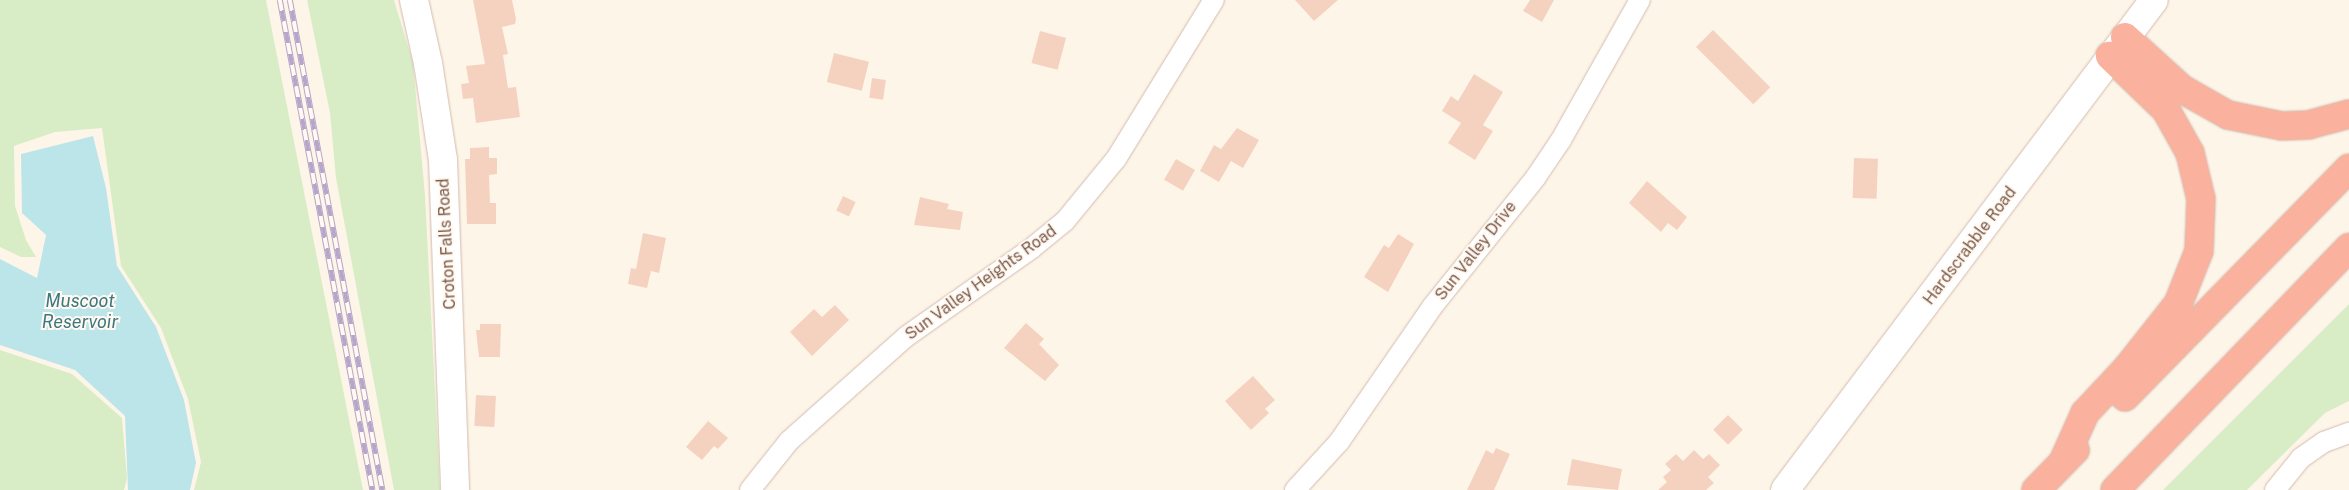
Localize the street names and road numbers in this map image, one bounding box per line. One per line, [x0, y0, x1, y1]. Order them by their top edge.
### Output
street label: Croton Falls Road [434, 178, 460, 310]
street label: Hardscrabble Road [1919, 183, 2021, 309]
street label: Sun Valley Drive [1431, 197, 1521, 305]
street label: Sun Valley Heights Road [901, 222, 1061, 344]

